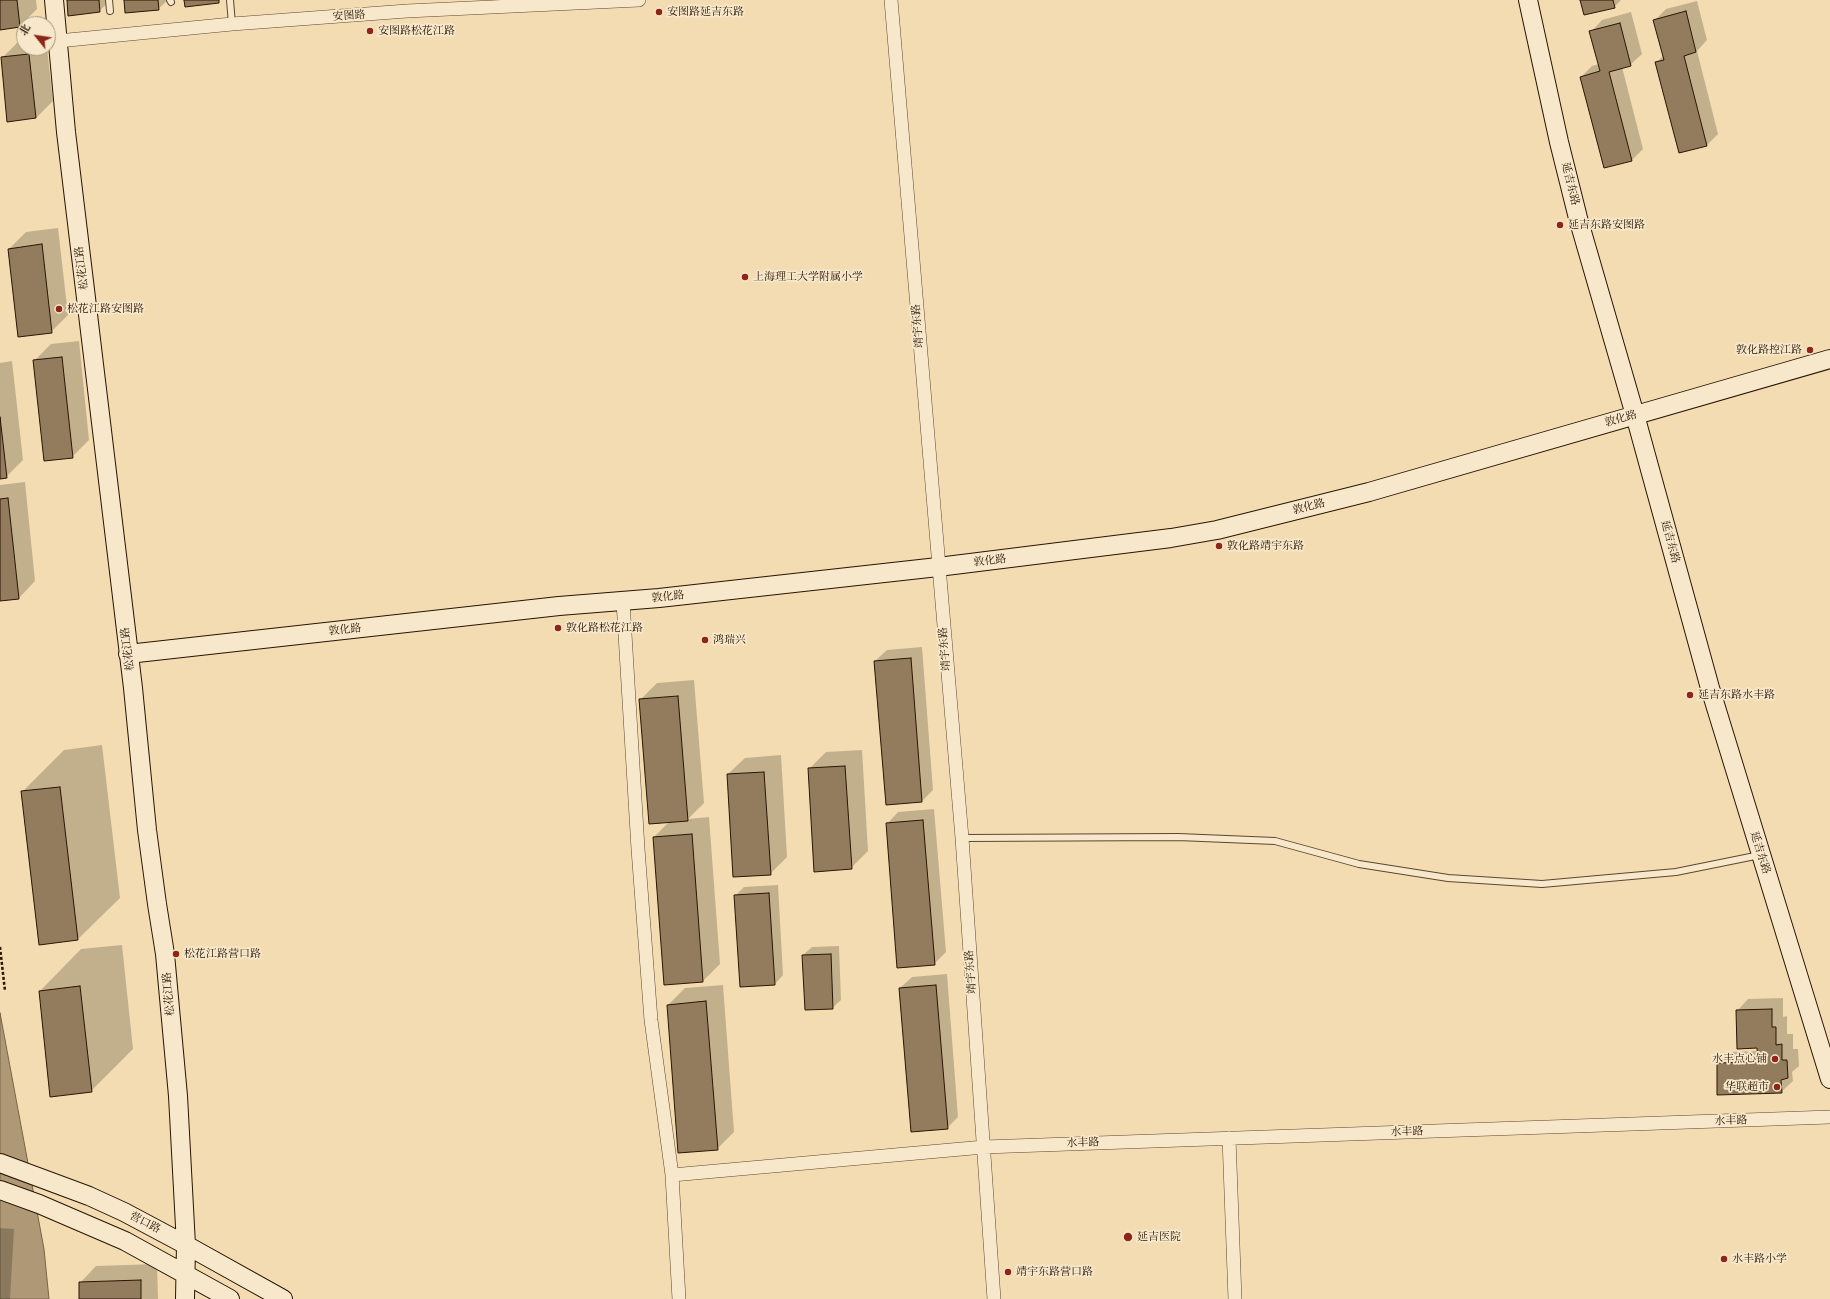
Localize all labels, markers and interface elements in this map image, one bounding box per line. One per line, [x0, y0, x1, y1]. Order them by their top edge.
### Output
place label: 安图路延吉东路 [667, 5, 744, 19]
marker: 安图路延吉东路 [654, 7, 664, 17]
street label: 安图路 [332, 8, 366, 24]
north arrow [16, 16, 56, 56]
text: 北 [19, 23, 34, 38]
place label: 安图路松花江路 [378, 24, 455, 38]
marker: 安图路松花江路 [365, 26, 375, 36]
street label: 延吉东路 [1558, 161, 1582, 207]
place label: 延吉东路安图路 [1568, 218, 1645, 232]
marker: 延吉东路安图路 [1555, 220, 1565, 230]
street label: 松花江路 [73, 245, 91, 291]
place label: 上海理工大学附属小学 [753, 270, 863, 284]
marker: 上海理工大学附属小学 [740, 272, 750, 282]
place label: 松花江路安图路 [67, 302, 144, 316]
marker: 松花江路安图路 [54, 304, 64, 314]
street label: 靖宇东路 [910, 304, 926, 348]
place label: 敦化路控江路 [1736, 343, 1802, 357]
marker: 敦化路控江路 [1805, 345, 1815, 355]
street label: 敦化路 [1603, 408, 1639, 430]
street label: 敦化路 [1291, 497, 1327, 517]
street label: 延吉东路 [1658, 519, 1682, 565]
place label: 敦化路靖宇东路 [1227, 539, 1304, 553]
marker: 敦化路靖宇东路 [1214, 541, 1224, 551]
street label: 敦化路 [973, 552, 1007, 570]
street label: 敦化路 [651, 589, 685, 605]
place label: 敦化路松花江路 [566, 621, 643, 635]
street label: 敦化路 [328, 622, 362, 638]
marker: 敦化路松花江路 [553, 623, 563, 633]
street label: 松花江路 [119, 626, 137, 672]
street label: 靖宇东路 [937, 627, 953, 671]
place label: 鸿瑞兴 [713, 633, 746, 647]
marker: 鸿瑞兴 [700, 635, 710, 645]
place label: 延吉东路水丰路 [1698, 688, 1775, 702]
marker: 延吉东路水丰路 [1685, 690, 1695, 700]
street label: 延吉东路 [1747, 830, 1773, 876]
place label: 松花江路营口路 [184, 947, 261, 961]
marker: 松花江路营口路 [171, 949, 181, 959]
street label: 靖宇东路 [963, 950, 979, 994]
street label: 松花江路 [161, 972, 177, 1016]
place label: 水丰点心铺 [1712, 1052, 1767, 1066]
marker: 水丰点心铺 [1770, 1054, 1780, 1064]
place label: 华联超市 [1725, 1080, 1769, 1094]
marker: 华联超市 [1772, 1082, 1782, 1092]
street label: 水丰路 [1714, 1114, 1748, 1128]
street label: 水丰路 [1390, 1125, 1424, 1139]
street label: 水丰路 [1066, 1136, 1100, 1150]
street label: 营口路 [127, 1210, 163, 1236]
place label: 延吉医院 [1137, 1230, 1181, 1244]
marker: 延吉医院 [1122, 1231, 1134, 1243]
place label: 水丰路小学 [1732, 1252, 1787, 1266]
marker: 水丰路小学 [1719, 1254, 1729, 1264]
place label: 靖宇东路营口路 [1016, 1265, 1093, 1279]
marker: 靖宇东路营口路 [1003, 1267, 1013, 1277]

